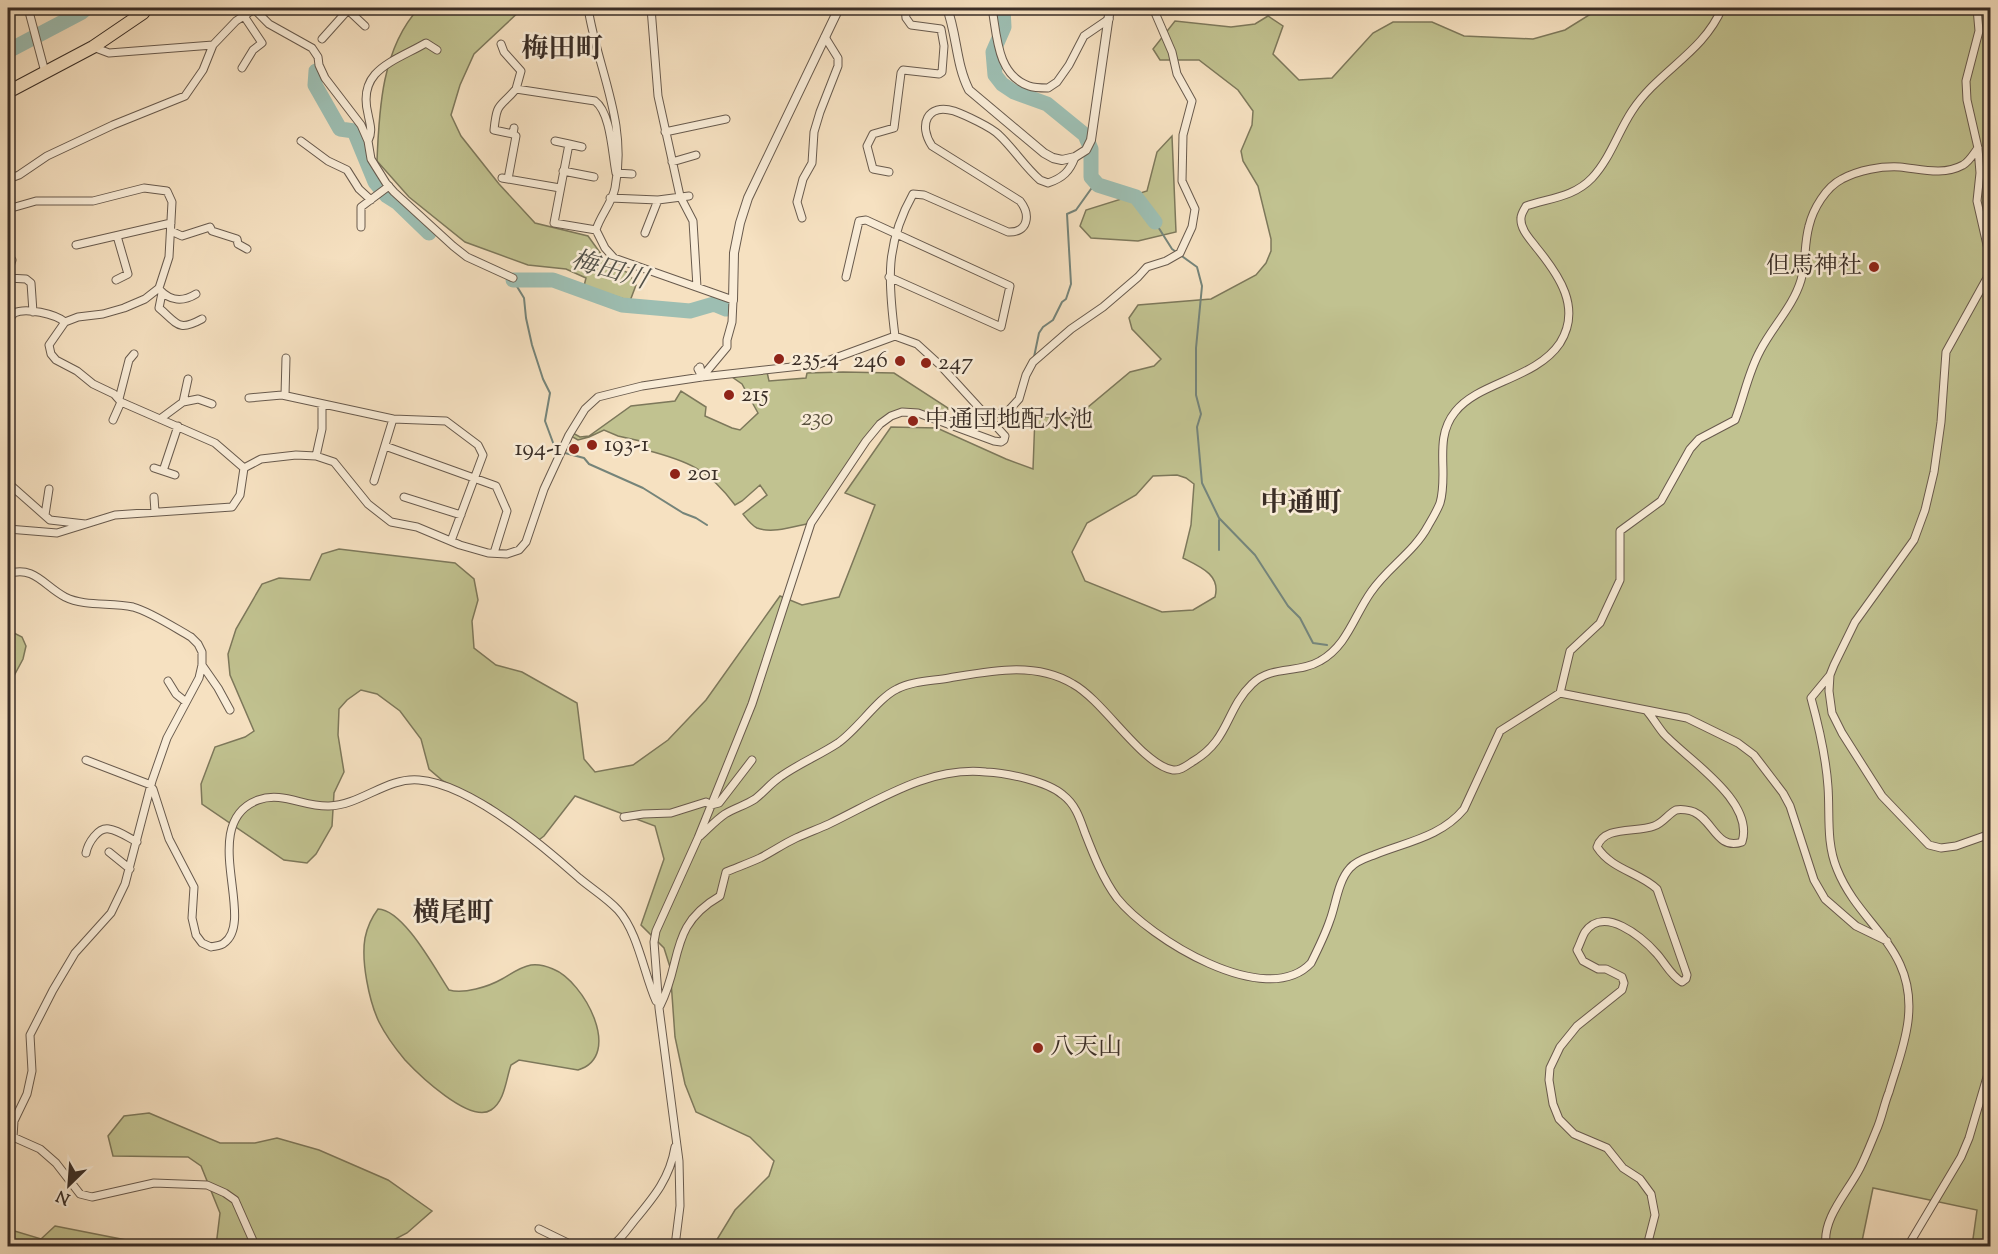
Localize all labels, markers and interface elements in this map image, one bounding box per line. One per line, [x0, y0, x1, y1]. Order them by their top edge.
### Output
district label: 梅田町 [522, 31, 603, 70]
water label: 梅田川 [566, 242, 654, 300]
place label: 但馬神社 [1766, 250, 1862, 284]
marker: 但馬神社 [1867, 260, 1881, 274]
place label: 235-4 [791, 342, 839, 376]
place label: 246 [853, 344, 888, 378]
place label: 247 [938, 346, 973, 380]
marker: 235-4 [772, 352, 786, 366]
marker: 246 [893, 354, 907, 368]
marker: 247 [919, 356, 933, 370]
place label: 215 [741, 378, 769, 412]
marker: 215 [722, 388, 736, 402]
park label: 230 [801, 402, 833, 436]
place label: 中通団地配水池 [925, 404, 1093, 438]
marker: 中通団地配水池 [906, 414, 920, 428]
place label: 193-1 [604, 428, 649, 462]
place label: 194-1 [514, 432, 562, 466]
marker: 193-1 [585, 438, 599, 452]
marker: 194-1 [567, 442, 581, 456]
place label: 201 [687, 457, 719, 491]
marker: 201 [668, 467, 682, 481]
district label: 中通町 [1261, 485, 1342, 524]
district label: 横尾町 [413, 895, 494, 934]
place label: 八天山 [1050, 1031, 1122, 1065]
marker: 八天山 [1031, 1041, 1045, 1055]
north arrow [39, 1155, 99, 1215]
text: N [53, 1183, 74, 1209]

